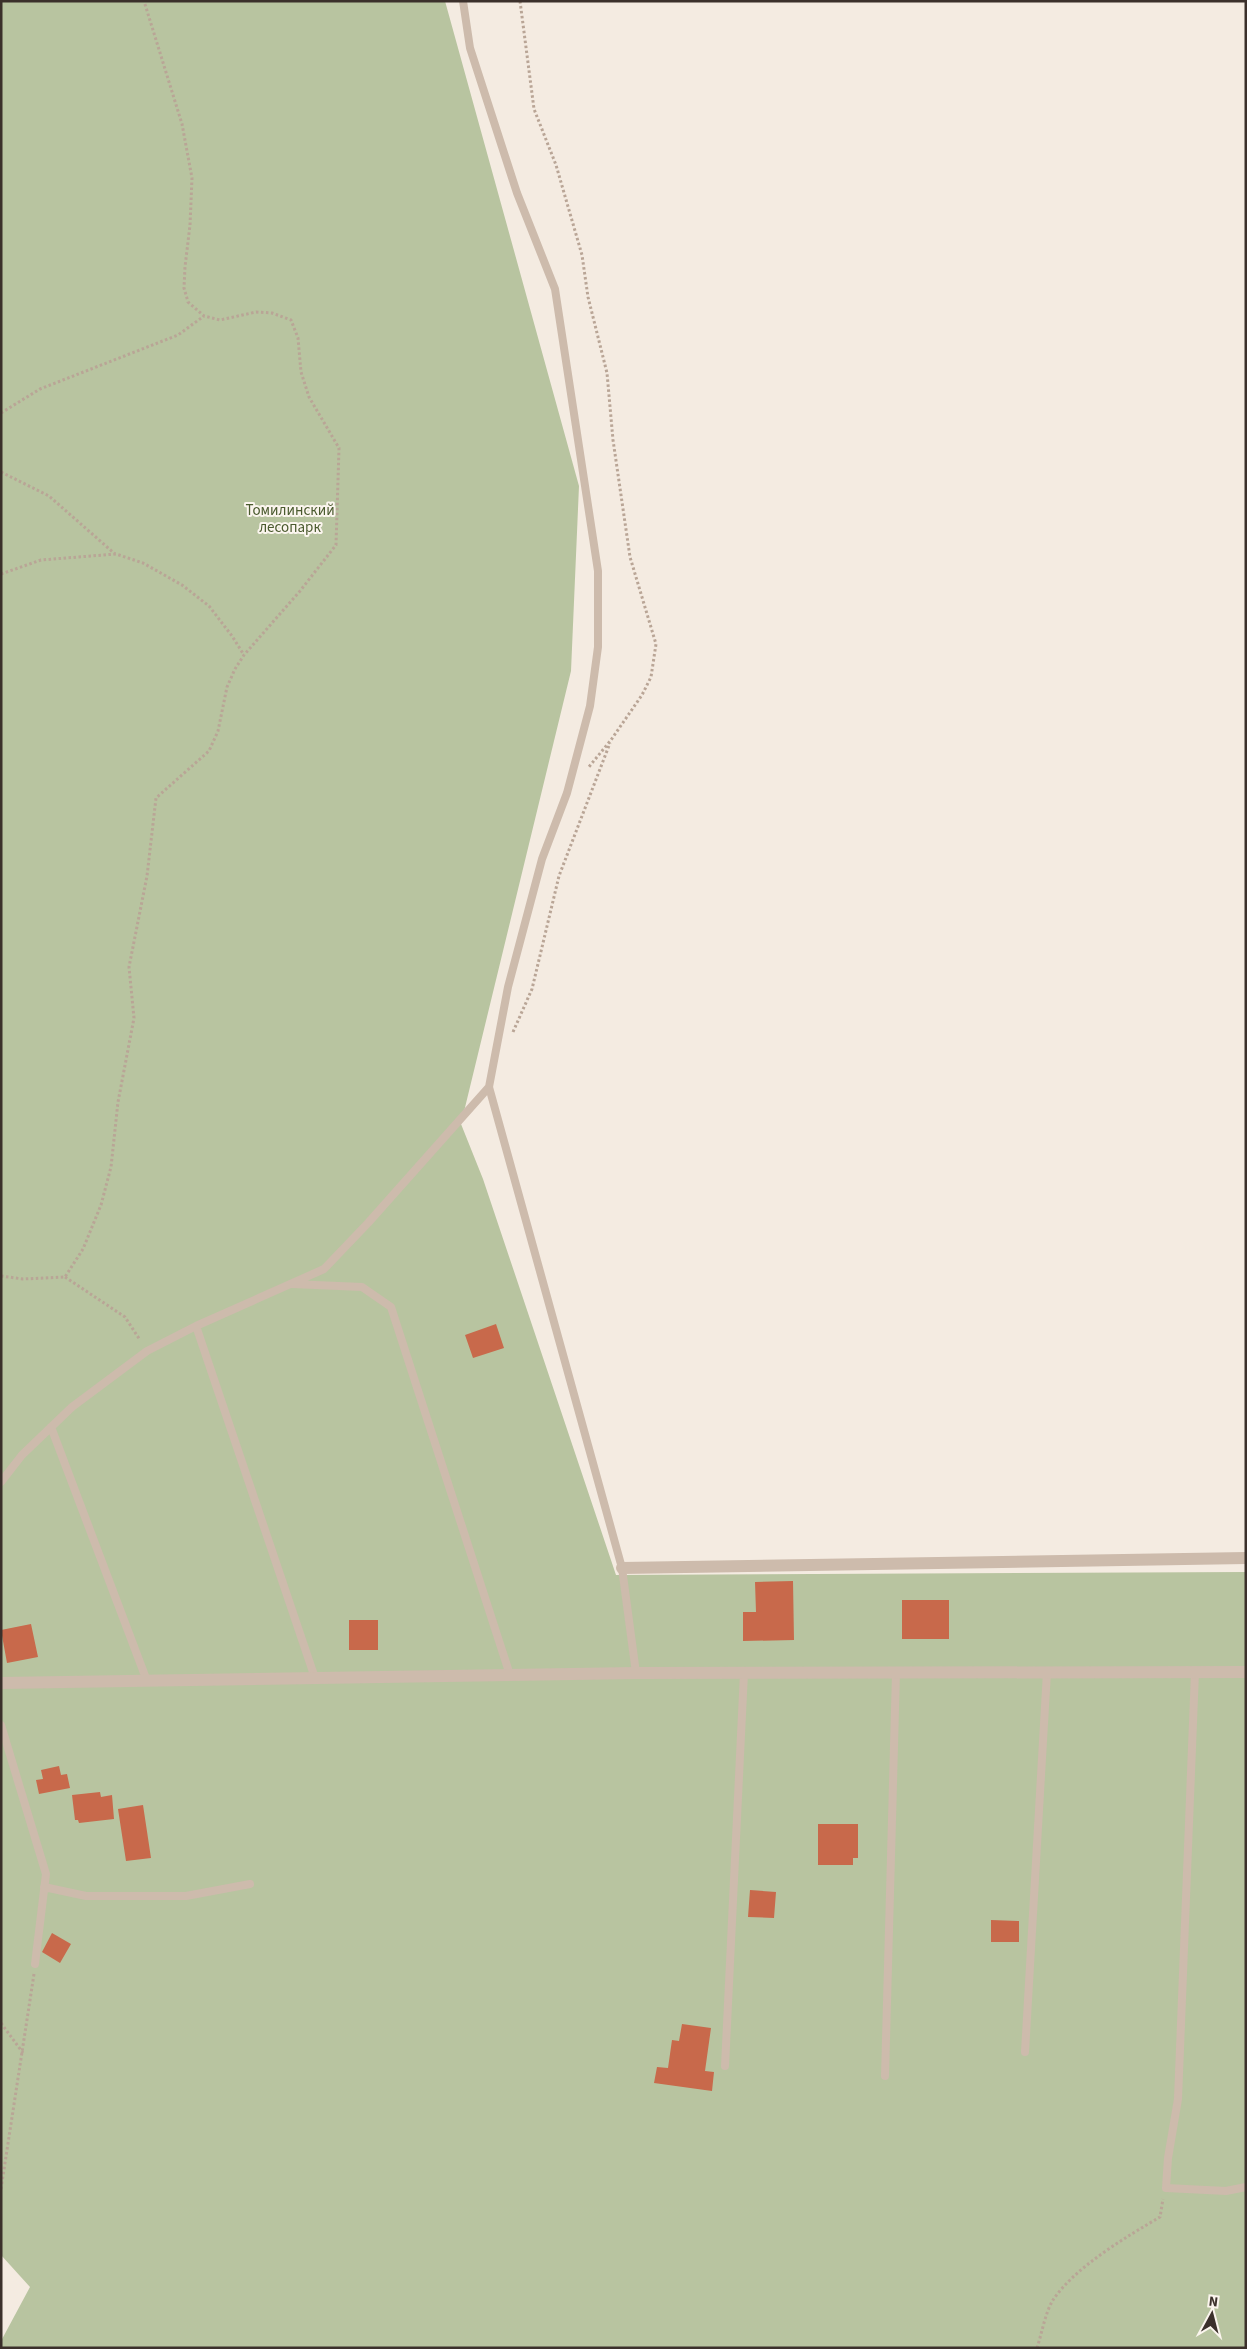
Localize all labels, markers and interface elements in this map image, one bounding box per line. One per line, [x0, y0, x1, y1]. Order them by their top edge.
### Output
park label: Томилинский лесопарк [245, 500, 335, 538]
north arrow [1187, 2289, 1237, 2339]
text: N [1208, 2292, 1219, 2313]

